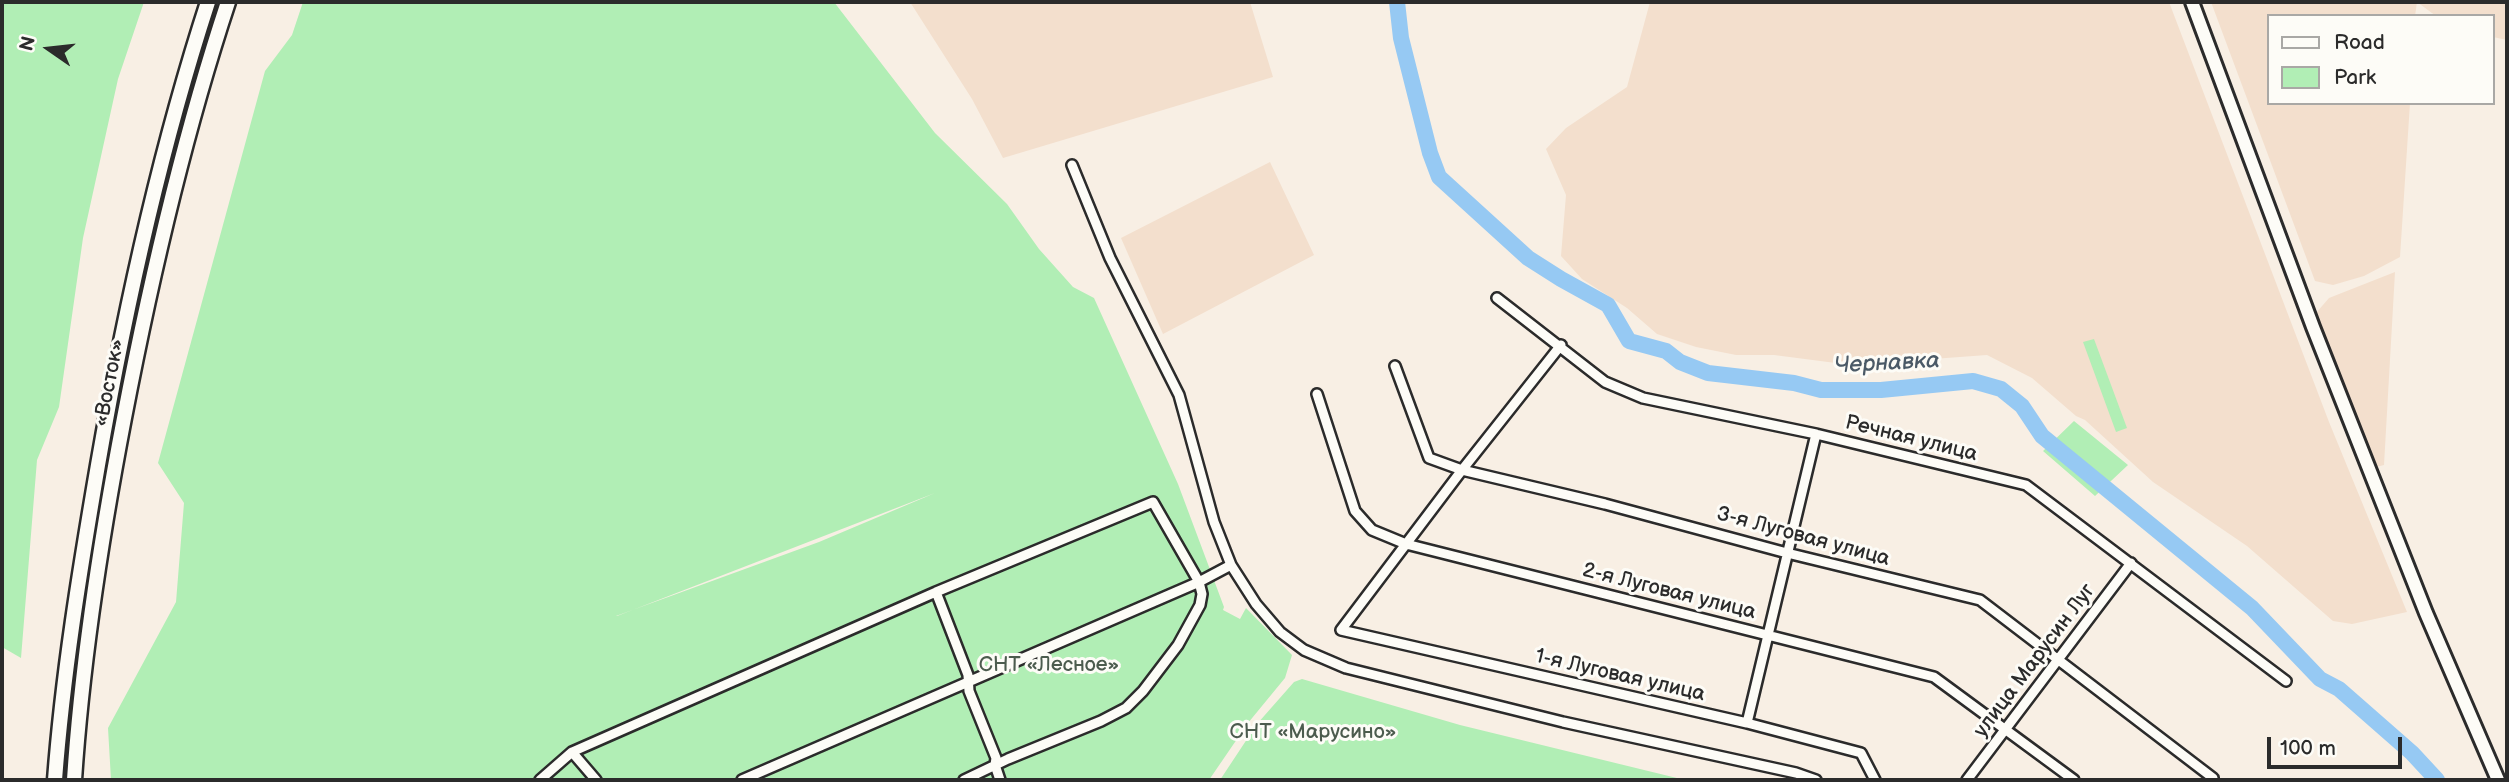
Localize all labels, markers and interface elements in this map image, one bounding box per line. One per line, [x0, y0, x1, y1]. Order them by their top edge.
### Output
north arrow [14, 14, 84, 84]
legend [2268, 14, 2495, 105]
text: Road [2334, 30, 2385, 55]
text: N [15, 34, 41, 54]
text: Park [2334, 65, 2376, 90]
street label: «Восток» [89, 337, 131, 429]
water label: Чернавка [1834, 347, 1940, 381]
street label: Речная улица [1842, 410, 1980, 468]
street label: 3-я Луговая улица [1714, 502, 1892, 572]
street label: 2-я Луговая улица [1580, 558, 1758, 626]
street label: улица Марусин Луг [1969, 579, 2101, 743]
street label: 1-я Луговая улица [1533, 644, 1707, 708]
park label: СНТ «Лесное» [979, 653, 1119, 679]
park label: СНТ «Марусино» [1230, 720, 1396, 746]
scale bar [2271, 722, 2406, 766]
text: 100 m [2280, 736, 2336, 761]

